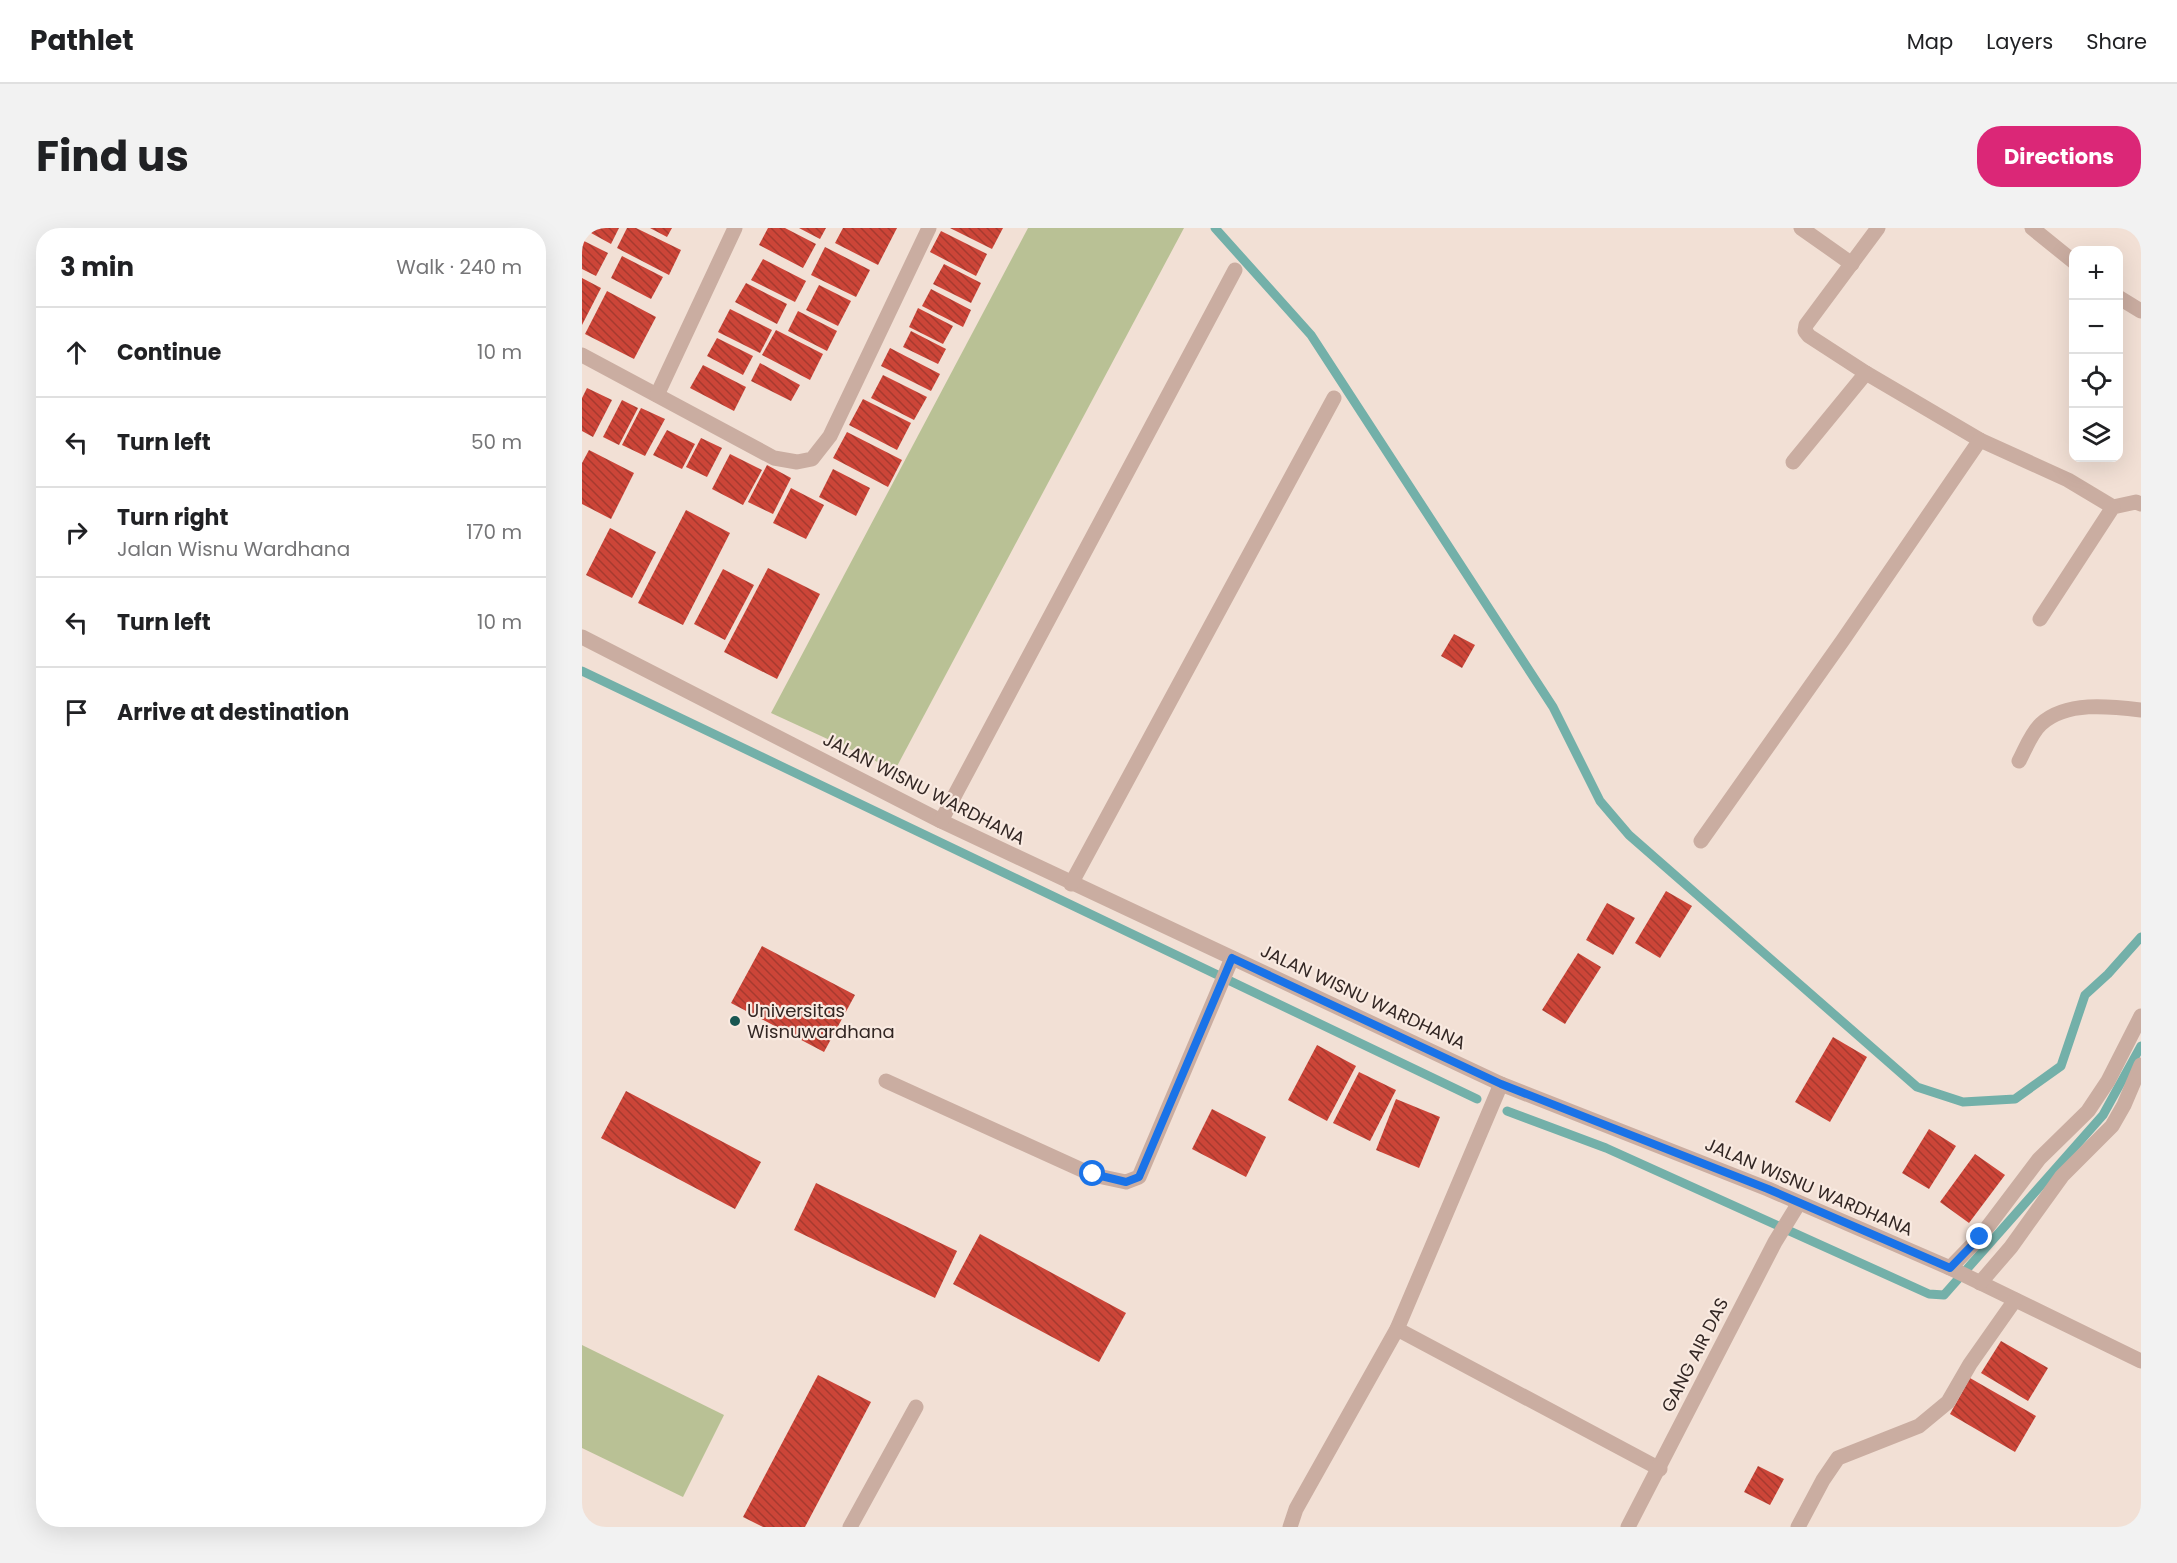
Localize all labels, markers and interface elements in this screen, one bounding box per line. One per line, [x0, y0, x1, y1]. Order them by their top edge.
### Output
text: Pathlet [30, 21, 134, 60]
text: Map [1907, 27, 1953, 56]
text: Layers [1986, 27, 2053, 56]
text: Share [2086, 27, 2147, 56]
button: Directions [1977, 126, 2141, 187]
text: Find us [36, 127, 189, 186]
map controls [2069, 246, 2123, 462]
button: + [2069, 246, 2123, 300]
text: 3 min [60, 249, 134, 285]
text: Walk · 240 m [396, 253, 522, 281]
button: − [2069, 300, 2123, 354]
icon: ahead [60, 336, 93, 369]
text: Continue [117, 337, 221, 368]
text: 10 m [477, 338, 522, 366]
button: locate [2069, 354, 2123, 408]
button: layers [2069, 408, 2123, 462]
icon: left [60, 426, 93, 459]
text: Turn left [117, 427, 211, 458]
text: 50 m [471, 428, 522, 456]
text: Turn right [117, 502, 228, 533]
icon: right [60, 516, 93, 549]
text: 170 m [466, 518, 522, 546]
text: Jalan Wisnu Wardhana [117, 535, 350, 563]
icon: left [60, 606, 93, 639]
text: Turn left [117, 607, 211, 638]
text: 10 m [477, 608, 522, 636]
icon: arrive [60, 696, 93, 729]
text: Arrive at destination [117, 697, 349, 728]
street label: JALAN WISNU WARDHANA [819, 727, 1030, 851]
street label: JALAN WISNU WARDHANA [1256, 938, 1470, 1055]
place label: Universitas Wisnuwardhana [747, 998, 895, 1044]
marker: Universitas Wisnuwardhana [728, 1014, 742, 1028]
street label: JALAN WISNU WARDHANA [1701, 1131, 1917, 1242]
route start [1079, 1160, 1105, 1186]
route end [1966, 1223, 1992, 1249]
street label: GANG AIR DAS [1655, 1293, 1734, 1416]

